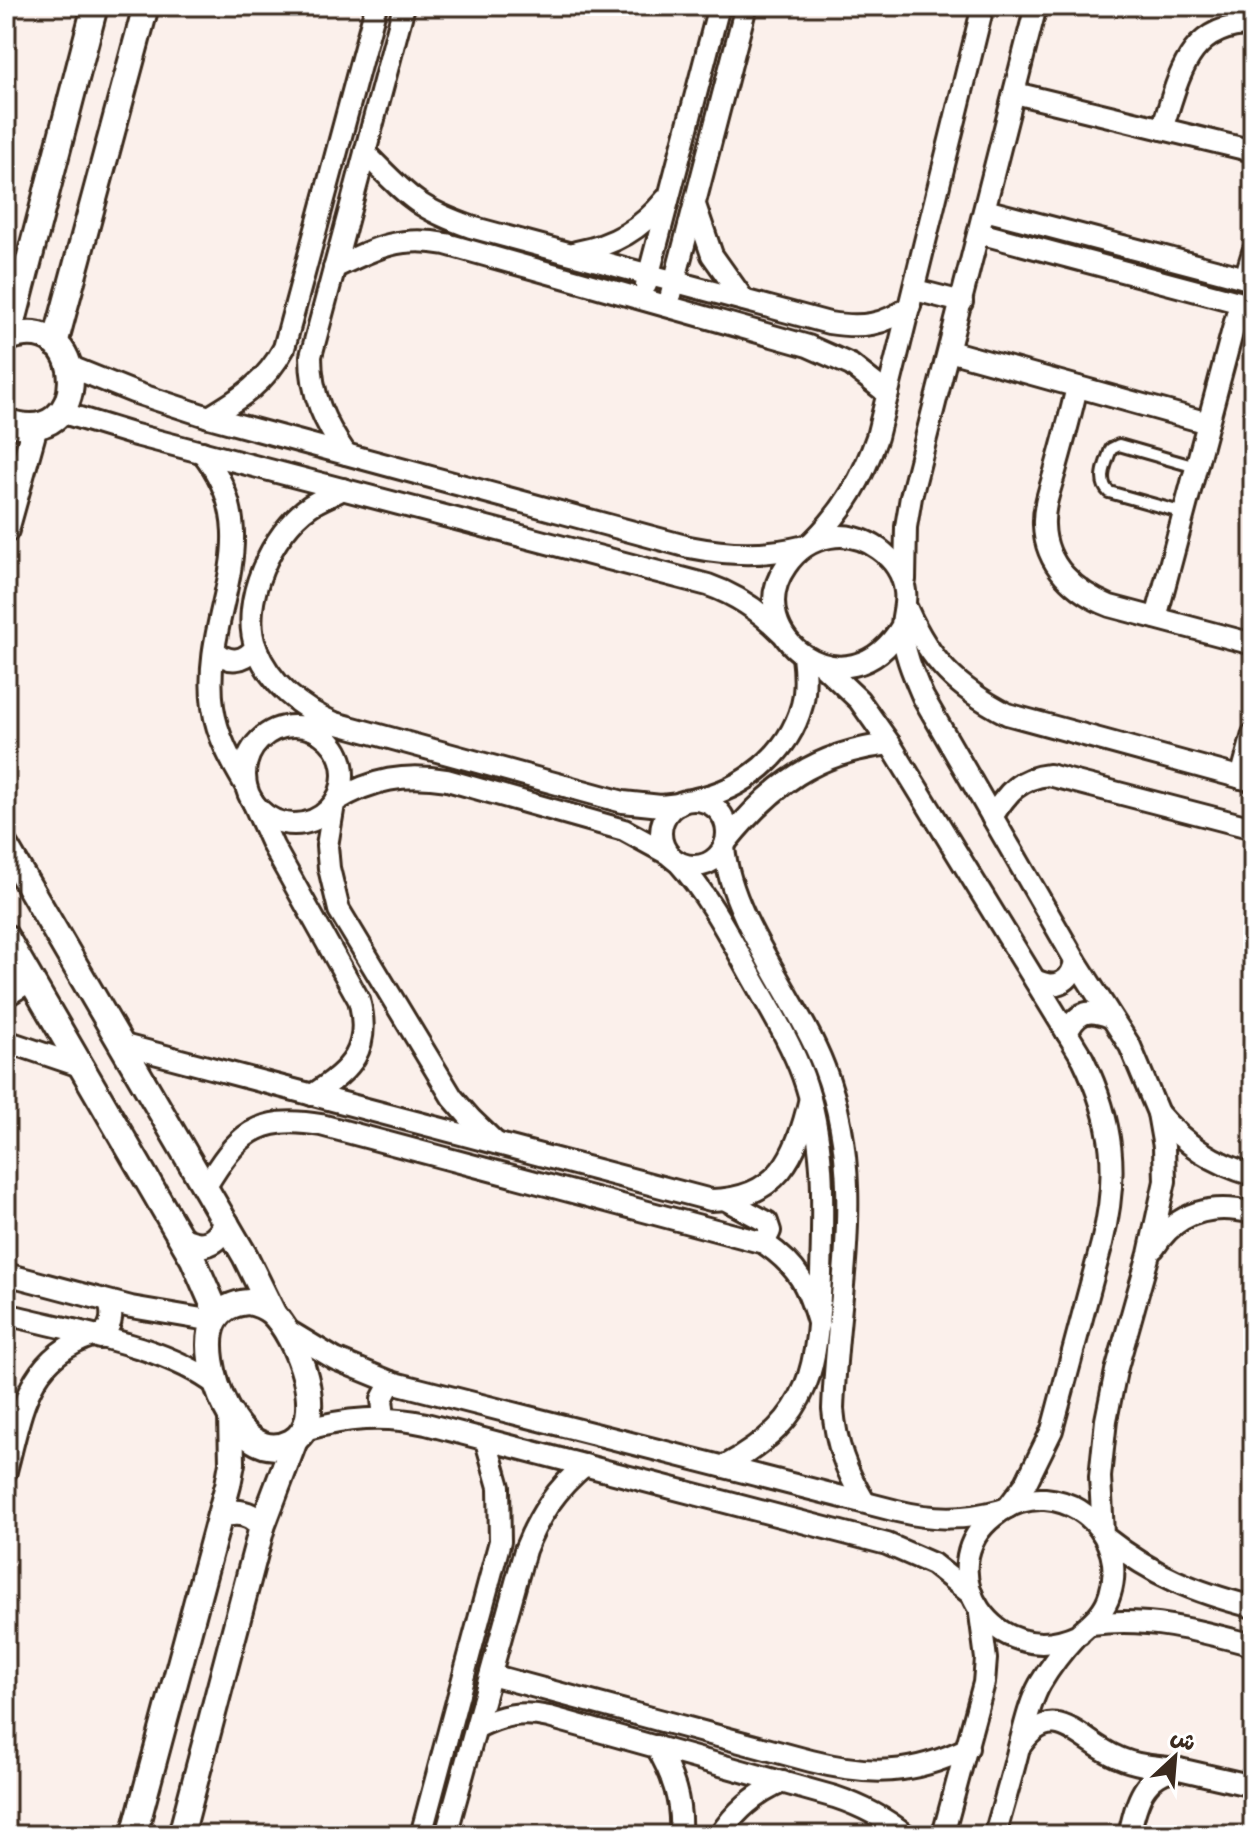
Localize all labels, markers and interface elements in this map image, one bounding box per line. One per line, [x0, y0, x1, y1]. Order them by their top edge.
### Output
north arrow [1135, 1717, 1215, 1797]
text: ش [1166, 1718, 1203, 1758]

